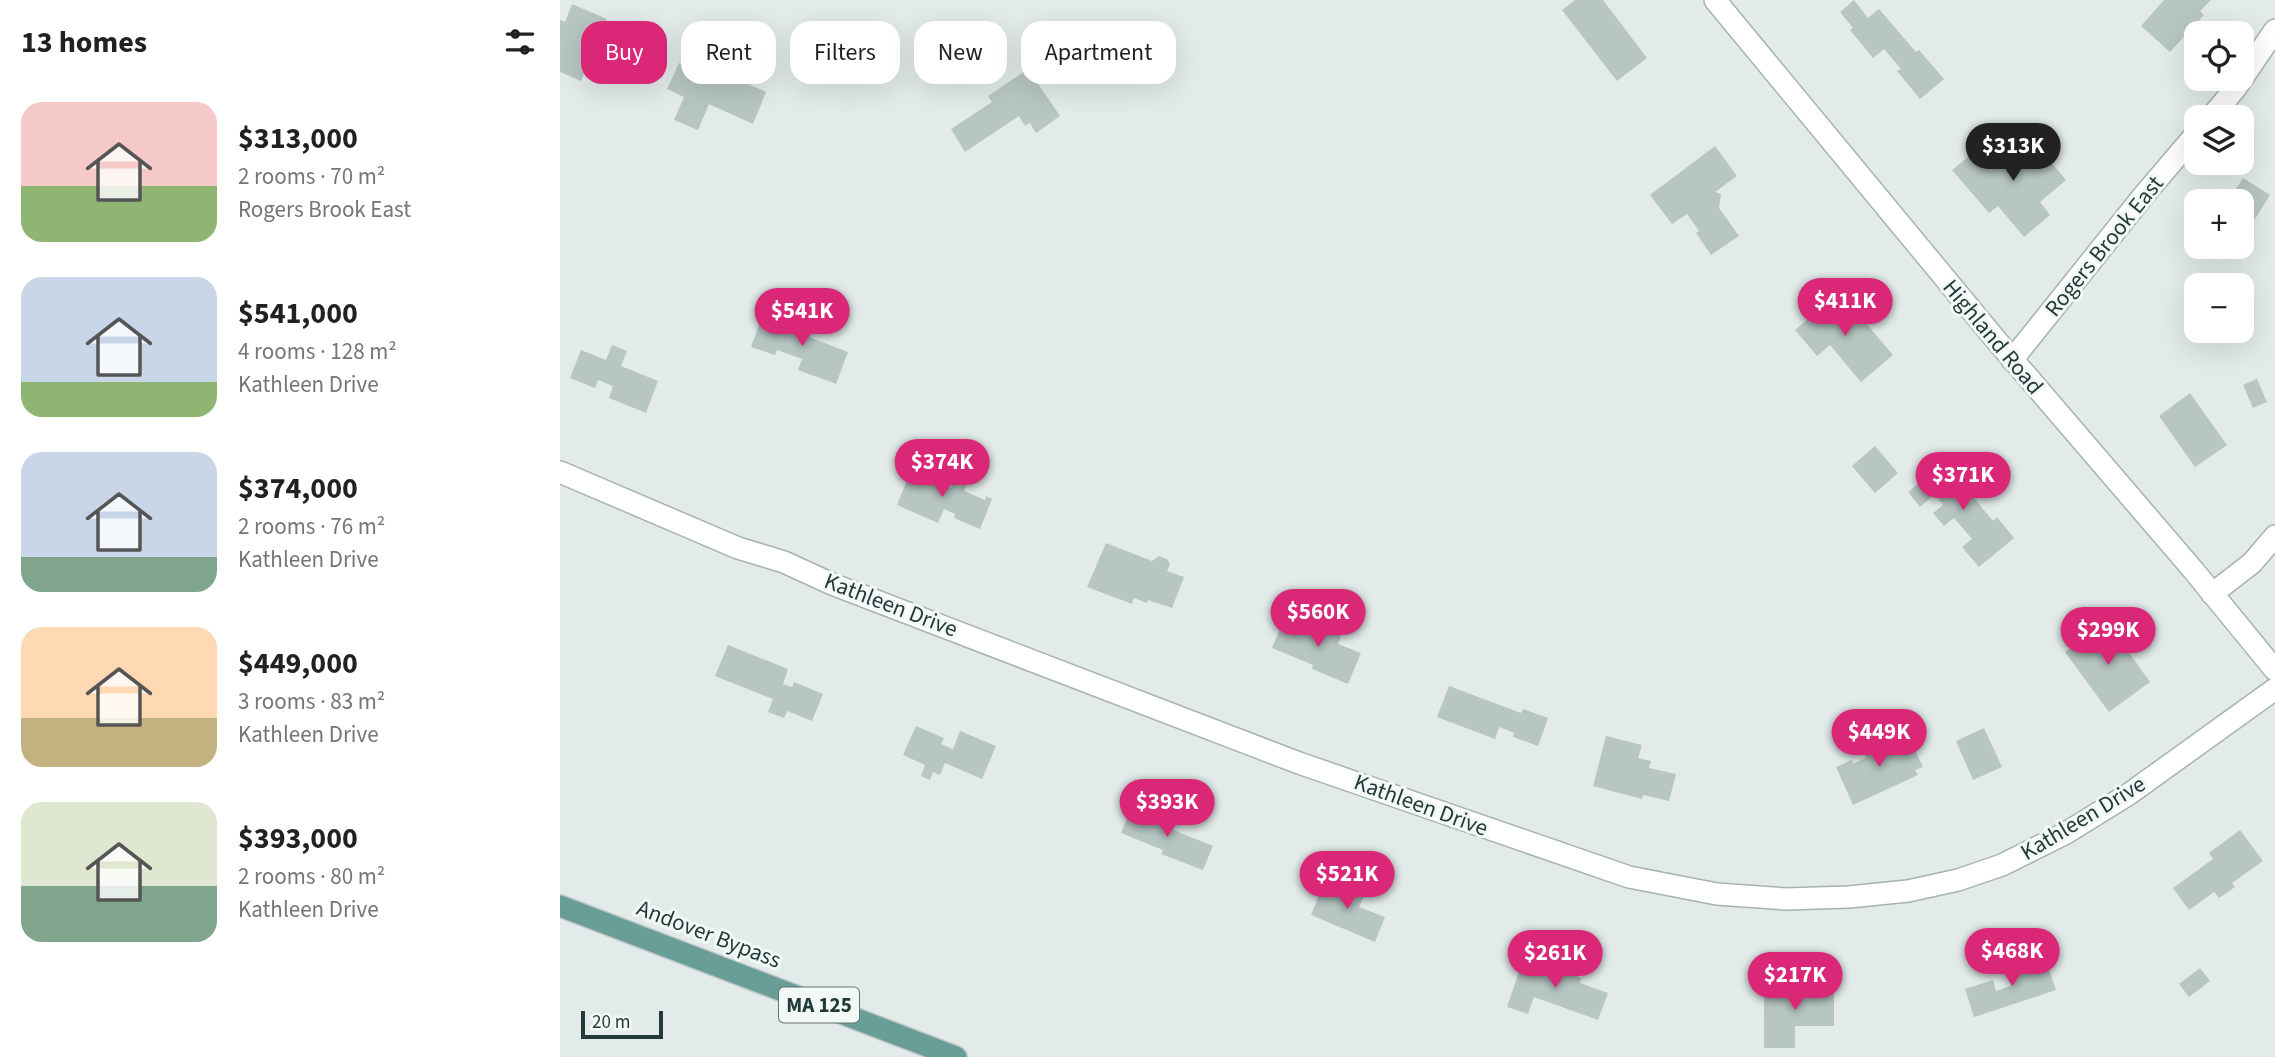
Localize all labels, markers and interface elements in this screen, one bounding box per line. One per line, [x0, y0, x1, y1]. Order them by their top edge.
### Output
text: 13 homes [21, 21, 147, 64]
chip: Buy [581, 21, 667, 84]
chip: Rent [681, 21, 776, 84]
chip: Filters [790, 21, 900, 84]
chip: New [914, 21, 1007, 84]
chip: Apartment [1021, 21, 1176, 84]
map controls [2184, 21, 2254, 343]
button: locate [2184, 21, 2254, 91]
icon: filters [501, 23, 539, 61]
button: layers [2184, 105, 2254, 175]
text: $313,000 [238, 117, 358, 160]
pin: $313K [1964, 124, 2062, 183]
text: $313K [1982, 129, 2044, 162]
icon: home [77, 130, 161, 214]
text: 2 rooms · 70 m² [238, 160, 385, 193]
street label: Rogers Brook East [2037, 168, 2171, 324]
button: + [2184, 189, 2254, 259]
text: Rogers Brook East [238, 193, 411, 226]
street label: Highland Road [1935, 272, 2051, 402]
button: − [2184, 273, 2254, 343]
pin: $411K [1796, 278, 1894, 338]
text: $411K [1814, 284, 1876, 317]
pin: $541K [753, 288, 851, 348]
text: $541,000 [238, 292, 358, 335]
text: $541K [771, 294, 833, 327]
icon: home [77, 305, 161, 389]
text: 4 rooms · 128 m² [238, 335, 397, 368]
text: Kathleen Drive [238, 368, 379, 401]
pin: $374K [893, 440, 991, 499]
text: $374K [911, 445, 973, 478]
pin: $371K [1914, 452, 2012, 512]
text: $371K [1932, 458, 1994, 491]
text: $374,000 [238, 467, 358, 510]
icon: home [77, 480, 161, 564]
text: 2 rooms · 76 m² [238, 510, 385, 543]
text: Kathleen Drive [238, 543, 379, 576]
street label: Kathleen Drive [819, 564, 963, 646]
pin: $560K [1269, 590, 1367, 649]
text: $560K [1287, 595, 1349, 628]
pin: $299K [2059, 608, 2157, 667]
text: $299K [2077, 613, 2139, 646]
text: $449,000 [238, 642, 358, 685]
icon: home [77, 655, 161, 739]
text: 3 rooms · 83 m² [238, 685, 385, 718]
pin: $449K [1830, 710, 1928, 769]
text: $449K [1848, 715, 1910, 748]
text: Kathleen Drive [238, 718, 379, 751]
street label: Kathleen Drive [1349, 765, 1493, 845]
street label: Kathleen Drive [2014, 768, 2152, 868]
pin: $393K [1118, 780, 1216, 839]
text: $393K [1136, 785, 1198, 818]
text: $393,000 [238, 817, 358, 860]
icon: home [77, 830, 161, 914]
pin: $521K [1298, 852, 1396, 911]
text: $521K [1316, 857, 1378, 890]
text: 2 rooms · 80 m² [238, 860, 385, 893]
street label: Andover Bypass [632, 891, 786, 977]
text: Kathleen Drive [238, 893, 379, 926]
pin: $468K [1963, 928, 2061, 988]
pin: $261K [1506, 930, 1604, 990]
text: $468K [1981, 934, 2043, 967]
text: $261K [1524, 936, 1586, 969]
pin: $217K [1746, 953, 1844, 1012]
text: $217K [1764, 958, 1826, 991]
road number: MA 125 [779, 988, 859, 1023]
scale bar [581, 1008, 663, 1040]
text: 20 m [592, 1009, 630, 1036]

